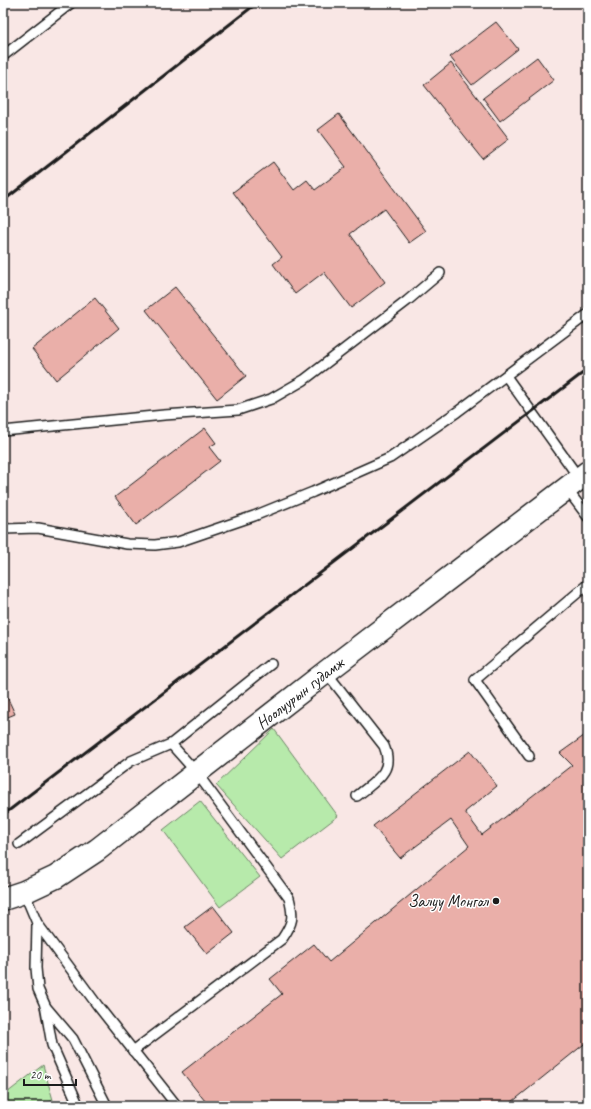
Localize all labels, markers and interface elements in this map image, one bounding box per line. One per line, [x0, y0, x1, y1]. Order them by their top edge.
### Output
street label: Ноолуурын гудамж [252, 651, 350, 734]
place label: Залуу Монгол [408, 891, 489, 912]
marker: Залуу Монгол [491, 896, 501, 906]
scale bar [24, 1061, 76, 1087]
text: 20 m [30, 1067, 52, 1083]

